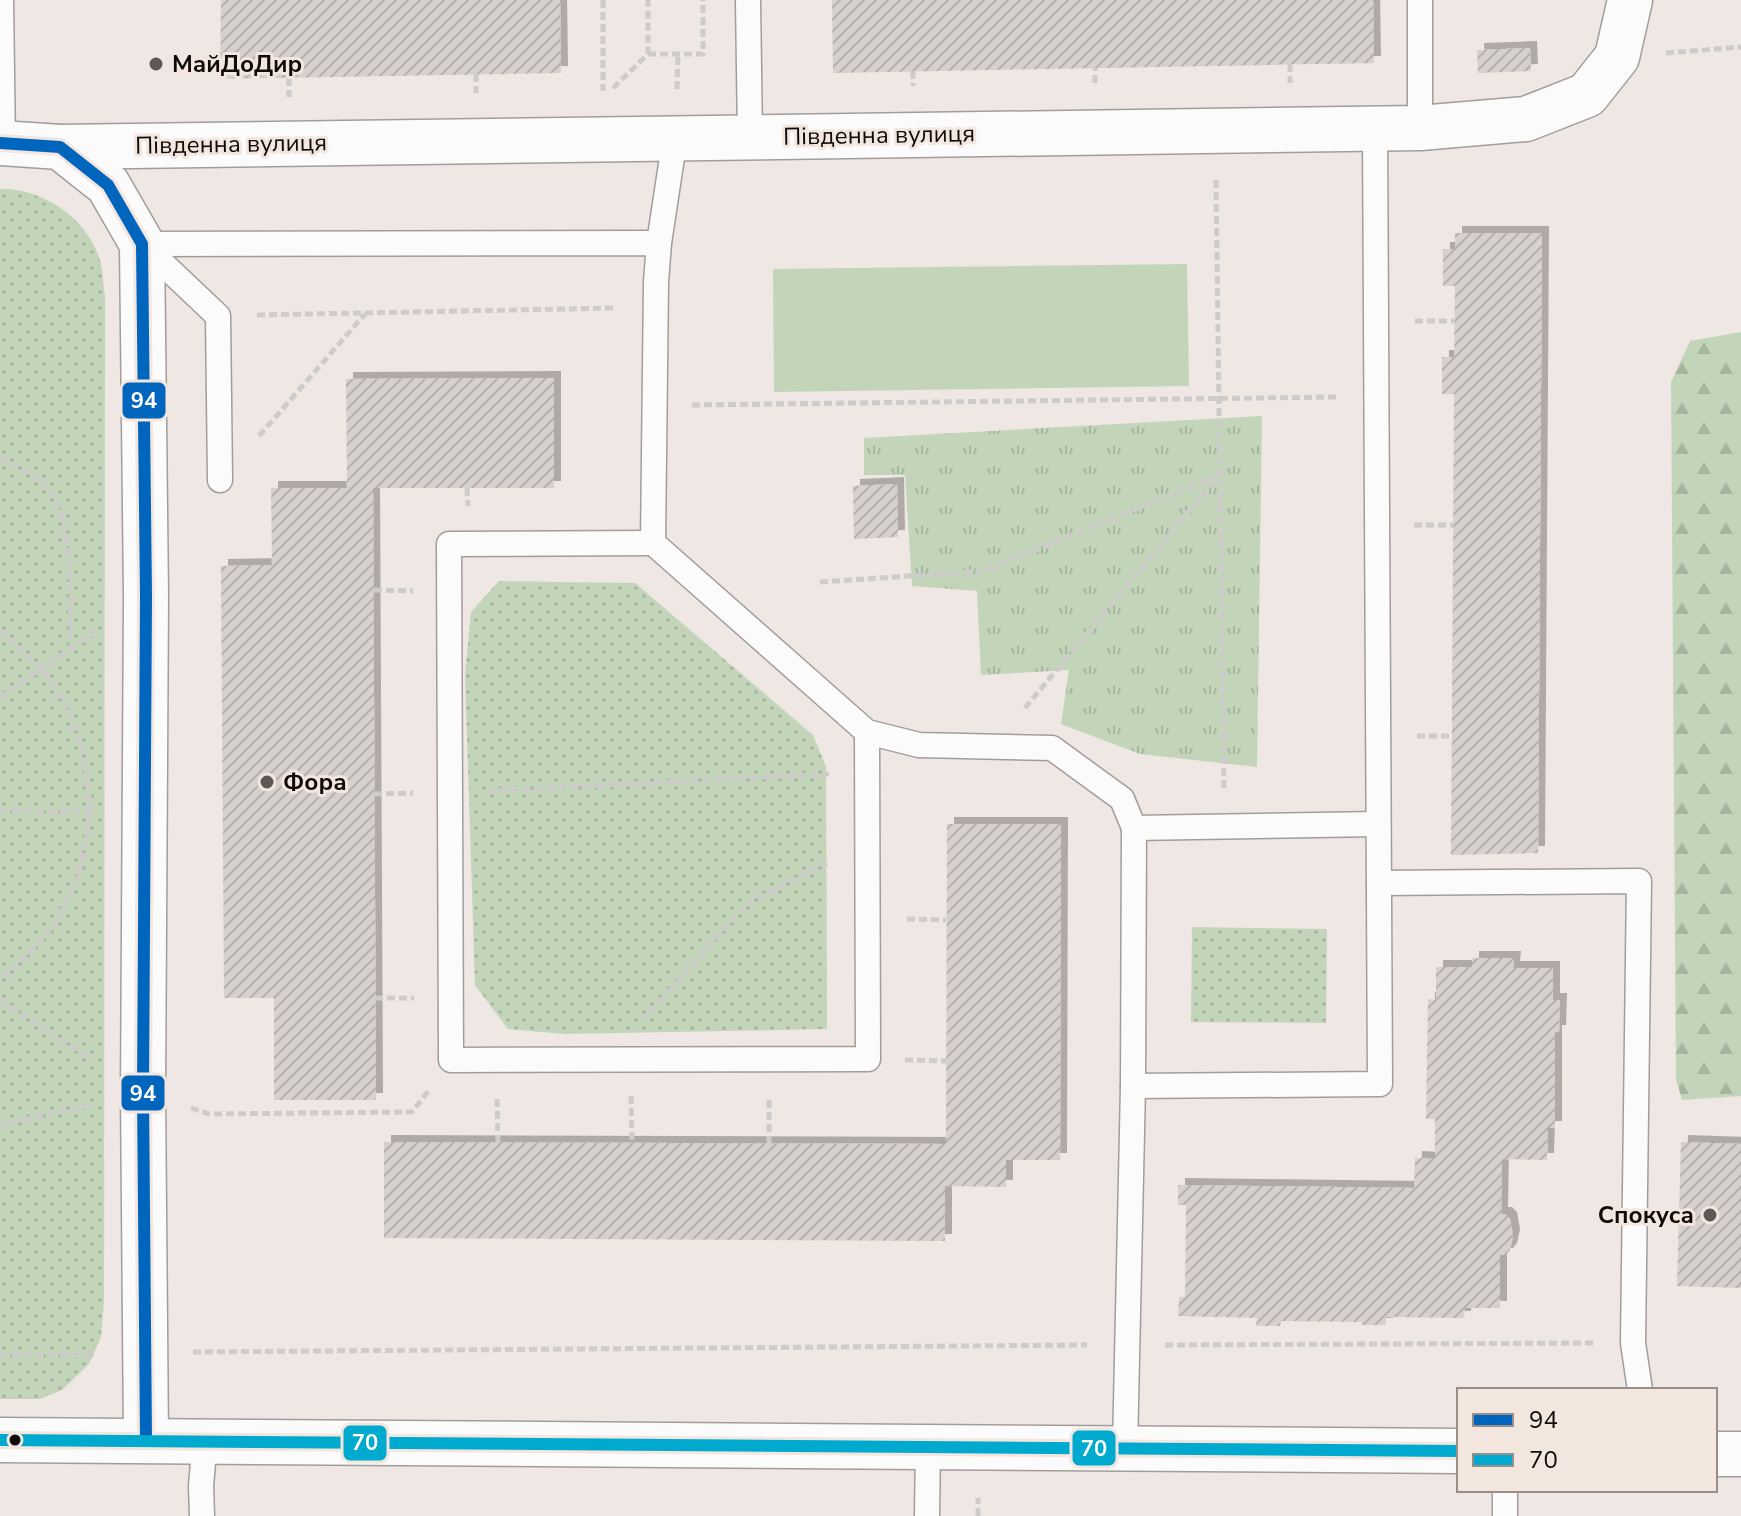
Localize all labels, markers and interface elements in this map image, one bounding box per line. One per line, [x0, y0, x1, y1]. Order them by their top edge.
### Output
place label: МайДоДир [172, 48, 302, 80]
marker: МайДоДир [147, 55, 165, 73]
street label: Південна вулиця [783, 117, 975, 153]
street label: Південна вулиця [135, 126, 327, 162]
line badge: 94 [121, 381, 167, 420]
text: 94 [131, 386, 157, 416]
place label: Фора [283, 766, 347, 798]
marker: Фора [258, 773, 276, 791]
line badge: 94 [120, 1074, 166, 1112]
text: 94 [130, 1079, 156, 1109]
place label: Спокуса [1598, 1199, 1694, 1231]
marker: Спокуса [1701, 1206, 1719, 1224]
legend [1457, 1388, 1717, 1492]
text: 94 [1529, 1404, 1558, 1436]
line badge: 70 [342, 1424, 388, 1462]
text: 70 [352, 1428, 378, 1458]
line badge: 70 [1071, 1429, 1117, 1467]
unlabelled marker [7, 1432, 23, 1448]
text: 70 [1081, 1434, 1107, 1464]
text: 70 [1529, 1444, 1558, 1476]

